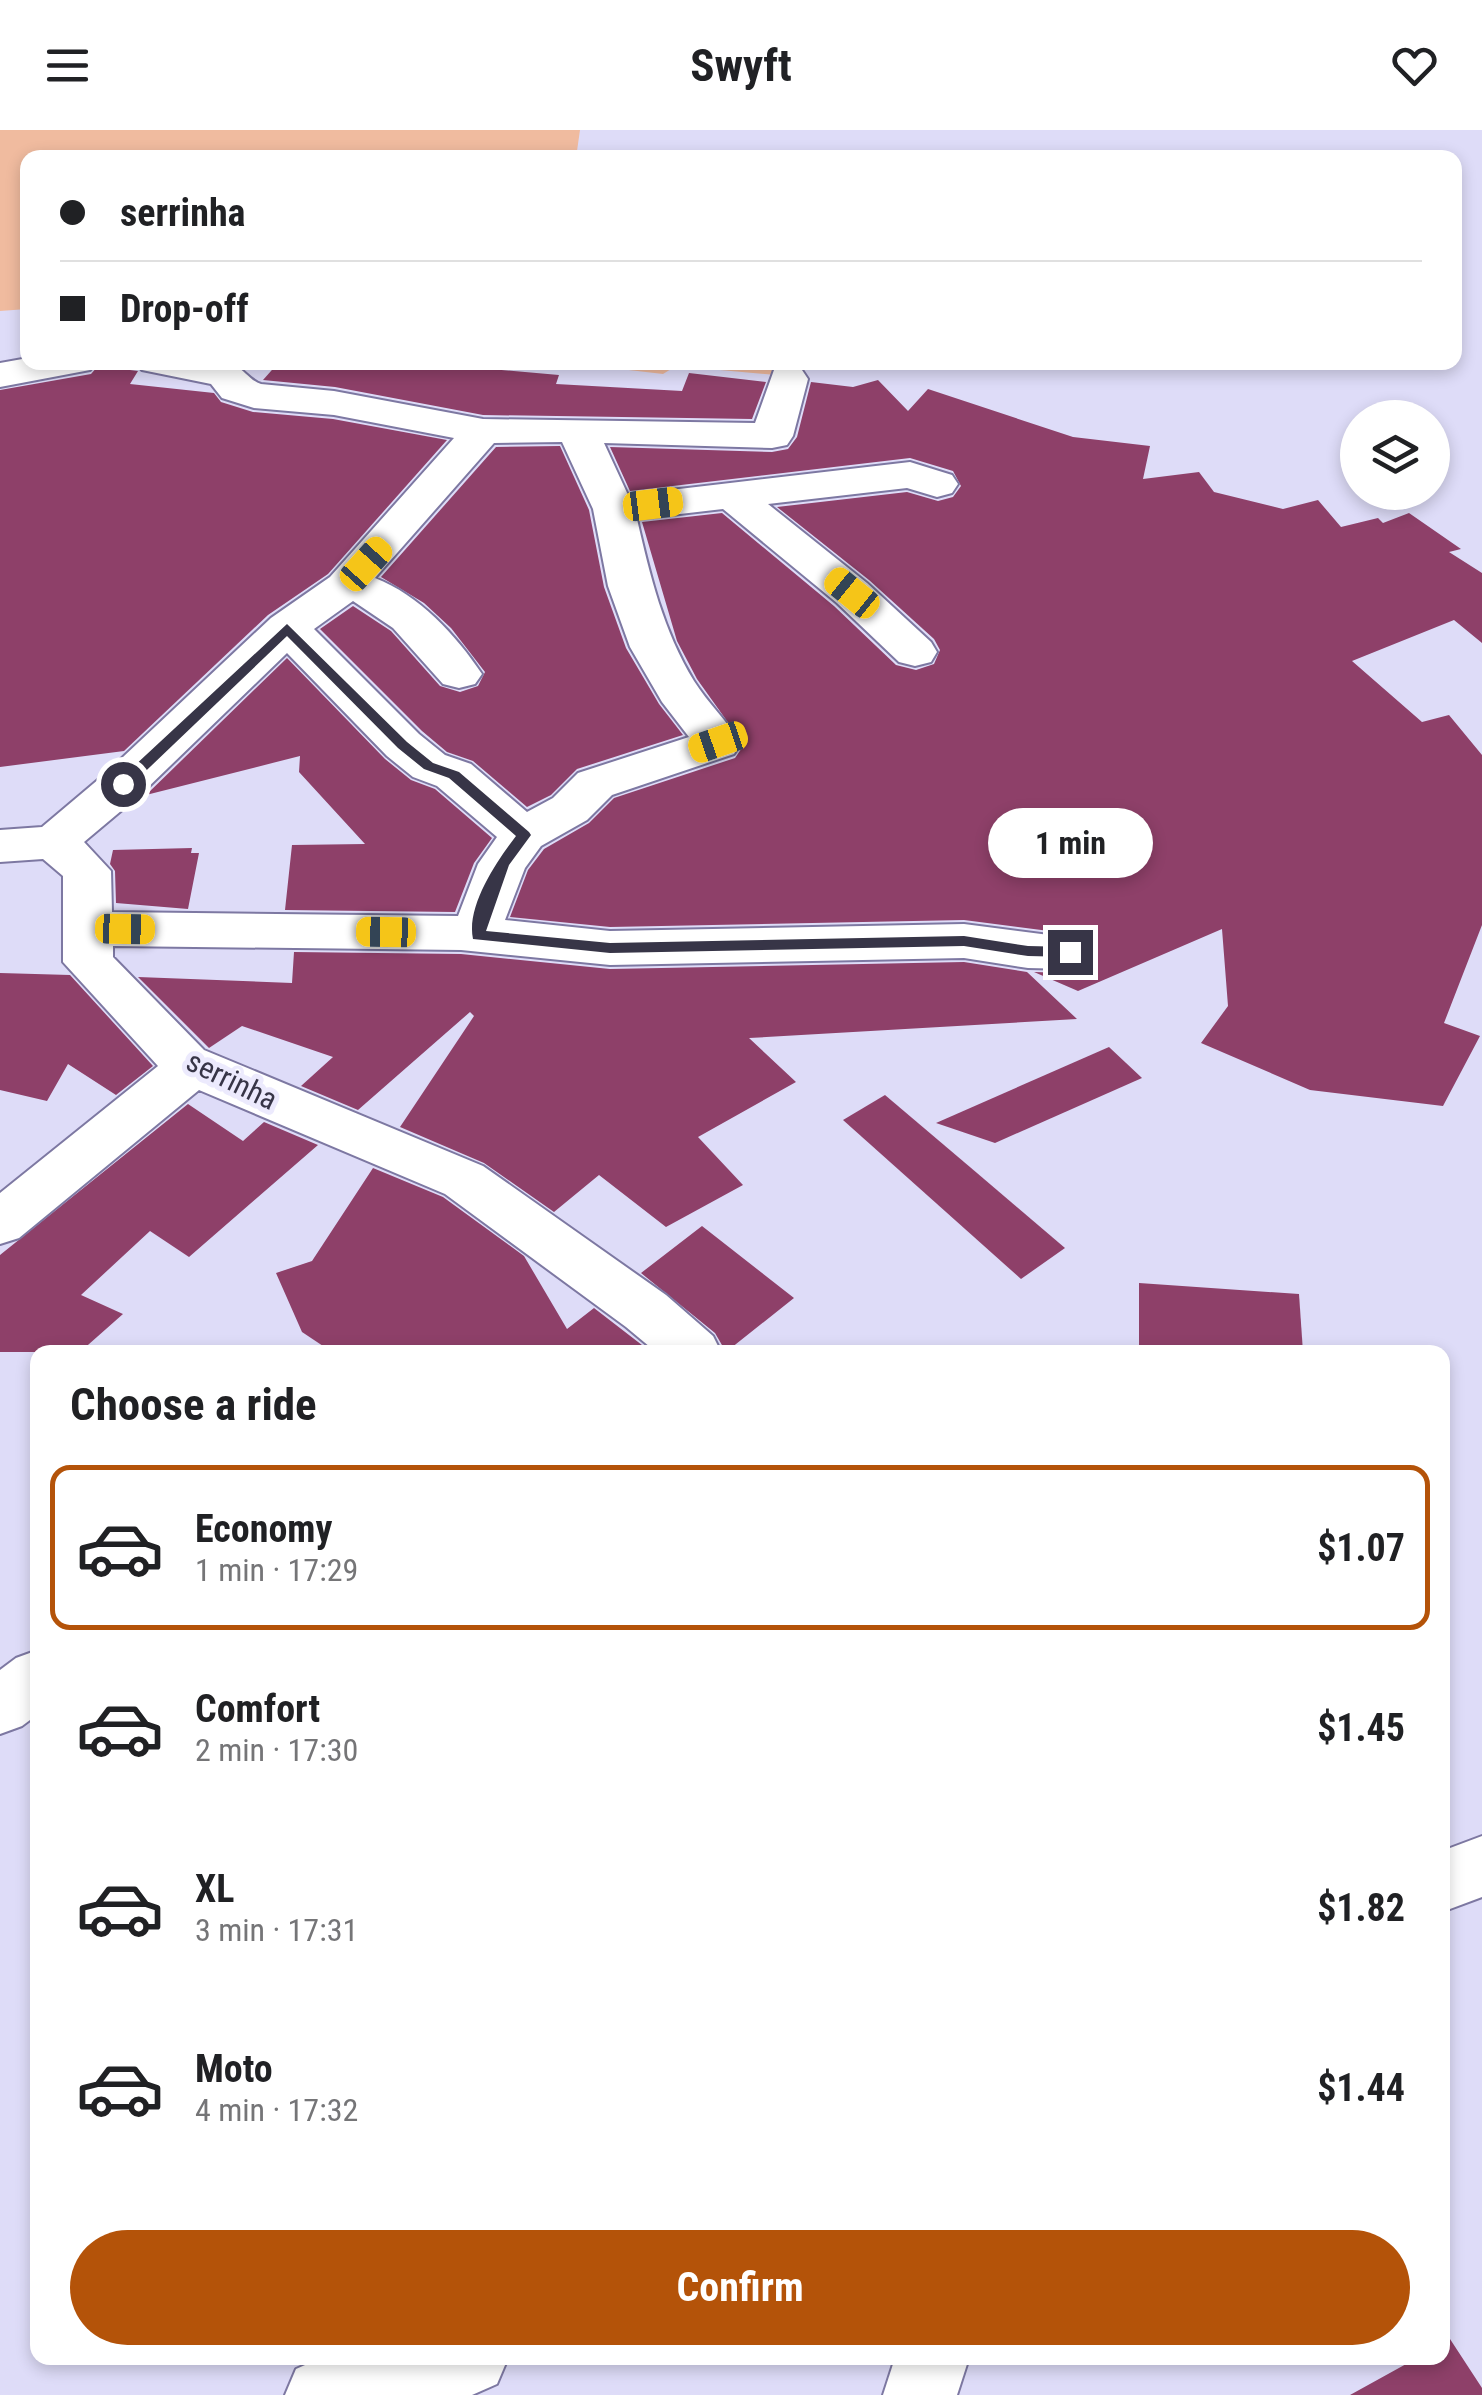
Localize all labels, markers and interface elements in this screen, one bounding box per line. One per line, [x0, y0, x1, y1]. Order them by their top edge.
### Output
icon: menu [40, 38, 95, 93]
icon: heart [1387, 38, 1442, 93]
text: Swyft [690, 39, 792, 92]
text: serrinha [120, 191, 246, 235]
text: Drop-off [120, 287, 249, 331]
map controls [1340, 400, 1450, 510]
button: layers [1340, 400, 1450, 510]
car [621, 485, 685, 523]
car [335, 532, 397, 596]
car [819, 562, 885, 624]
car [685, 718, 751, 766]
route start [101, 762, 146, 807]
callout: 1 min [988, 807, 1152, 877]
text: 1 min [1035, 824, 1106, 862]
car [95, 913, 155, 945]
car [356, 916, 416, 948]
route end [1048, 930, 1093, 975]
street label: serrinha [181, 1043, 283, 1117]
text: Choose a ride [70, 1378, 317, 1431]
icon: car [75, 1503, 165, 1593]
text: Economy [195, 1507, 332, 1551]
text: $1.07 [1317, 1526, 1405, 1570]
text: 1 min · 17:29 [195, 1551, 358, 1589]
icon: car [75, 1683, 165, 1773]
text: Comfort [195, 1687, 320, 1731]
text: $1.45 [1317, 1706, 1405, 1750]
text: 2 min · 17:30 [195, 1731, 358, 1769]
icon: car [75, 1863, 165, 1953]
text: XL [195, 1867, 234, 1911]
text: $1.82 [1317, 1886, 1405, 1930]
text: 3 min · 17:31 [195, 1911, 358, 1949]
icon: car [75, 2043, 165, 2133]
text: Moto [195, 2047, 273, 2091]
text: $1.44 [1317, 2066, 1405, 2110]
text: 4 min · 17:32 [195, 2091, 358, 2129]
button: Confirm [70, 2230, 1410, 2345]

